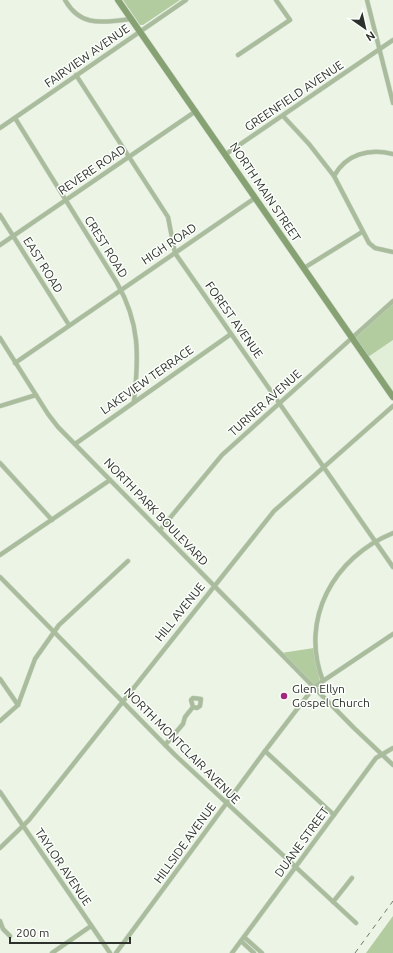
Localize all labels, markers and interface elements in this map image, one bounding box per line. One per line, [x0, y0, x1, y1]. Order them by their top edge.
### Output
north arrow [345, 8, 385, 48]
street label: FAIRVIEW AVENUE [42, 21, 132, 90]
text: N [364, 29, 377, 44]
street label: GREENFIELD AVENUE [242, 58, 346, 133]
street label: NORTH MAIN STREET [228, 140, 304, 244]
street label: REVERE ROAD [56, 142, 128, 197]
street label: CREST ROAD [82, 214, 131, 280]
street label: HIGH ROAD [139, 220, 199, 267]
street label: EAST ROAD [21, 234, 66, 295]
street label: FOREST AVENUE [203, 279, 266, 361]
street label: LAKEVIEW TERRACE [98, 343, 196, 416]
street label: TURNER AVENUE [226, 367, 304, 439]
street label: NORTH PARK BOULEVARD [102, 455, 211, 568]
street label: HILL AVENUE [152, 580, 207, 644]
place label: Glen Ellyn Gospel Church [292, 682, 370, 709]
street label: NORTH MONTCLAIR AVENUE [122, 685, 243, 806]
marker: Glen Ellyn Gospel Church [279, 691, 289, 701]
street label: HILLSIDE AVENUE [151, 800, 218, 885]
street label: DUANE STREET [272, 804, 331, 879]
street label: TAYLOR AVENUE [33, 826, 94, 908]
scale bar [10, 919, 130, 945]
text: 200 m [16, 926, 49, 939]

